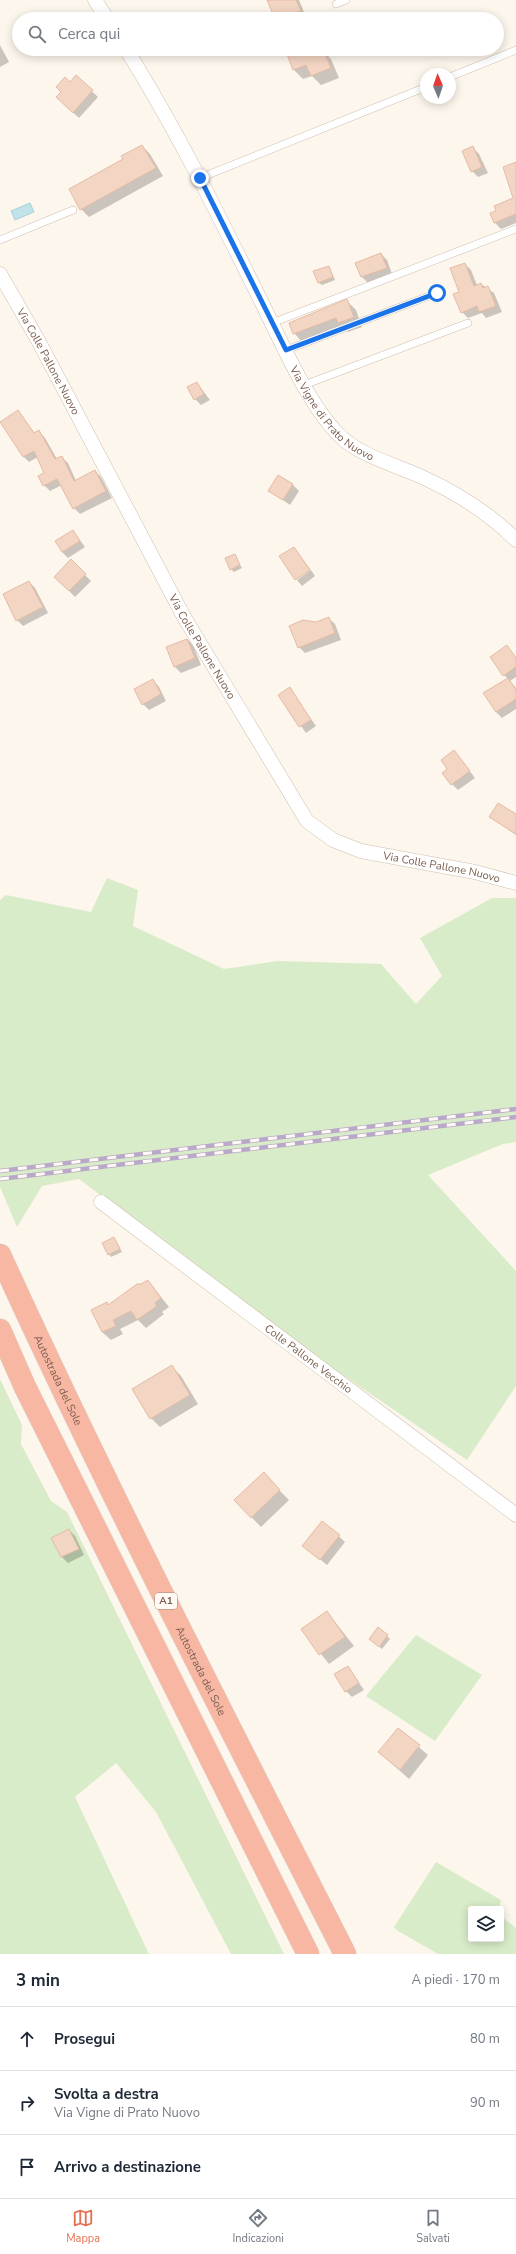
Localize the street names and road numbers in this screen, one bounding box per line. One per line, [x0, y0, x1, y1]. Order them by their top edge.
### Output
street label: Via Colle Pallone Nuovo [13, 304, 84, 417]
street label: Via Vigne di Prato Nuovo [286, 362, 376, 464]
street label: Via Colle Pallone Nuovo [165, 591, 239, 702]
street label: Via Colle Pallone Nuovo [381, 848, 502, 886]
street label: Colle Pallone Vecchio [262, 1321, 355, 1397]
street label: Autostrada del Sole [30, 1332, 86, 1428]
road number: A1 [155, 1593, 177, 1609]
street label: Autostrada del Sole [172, 1624, 230, 1718]

